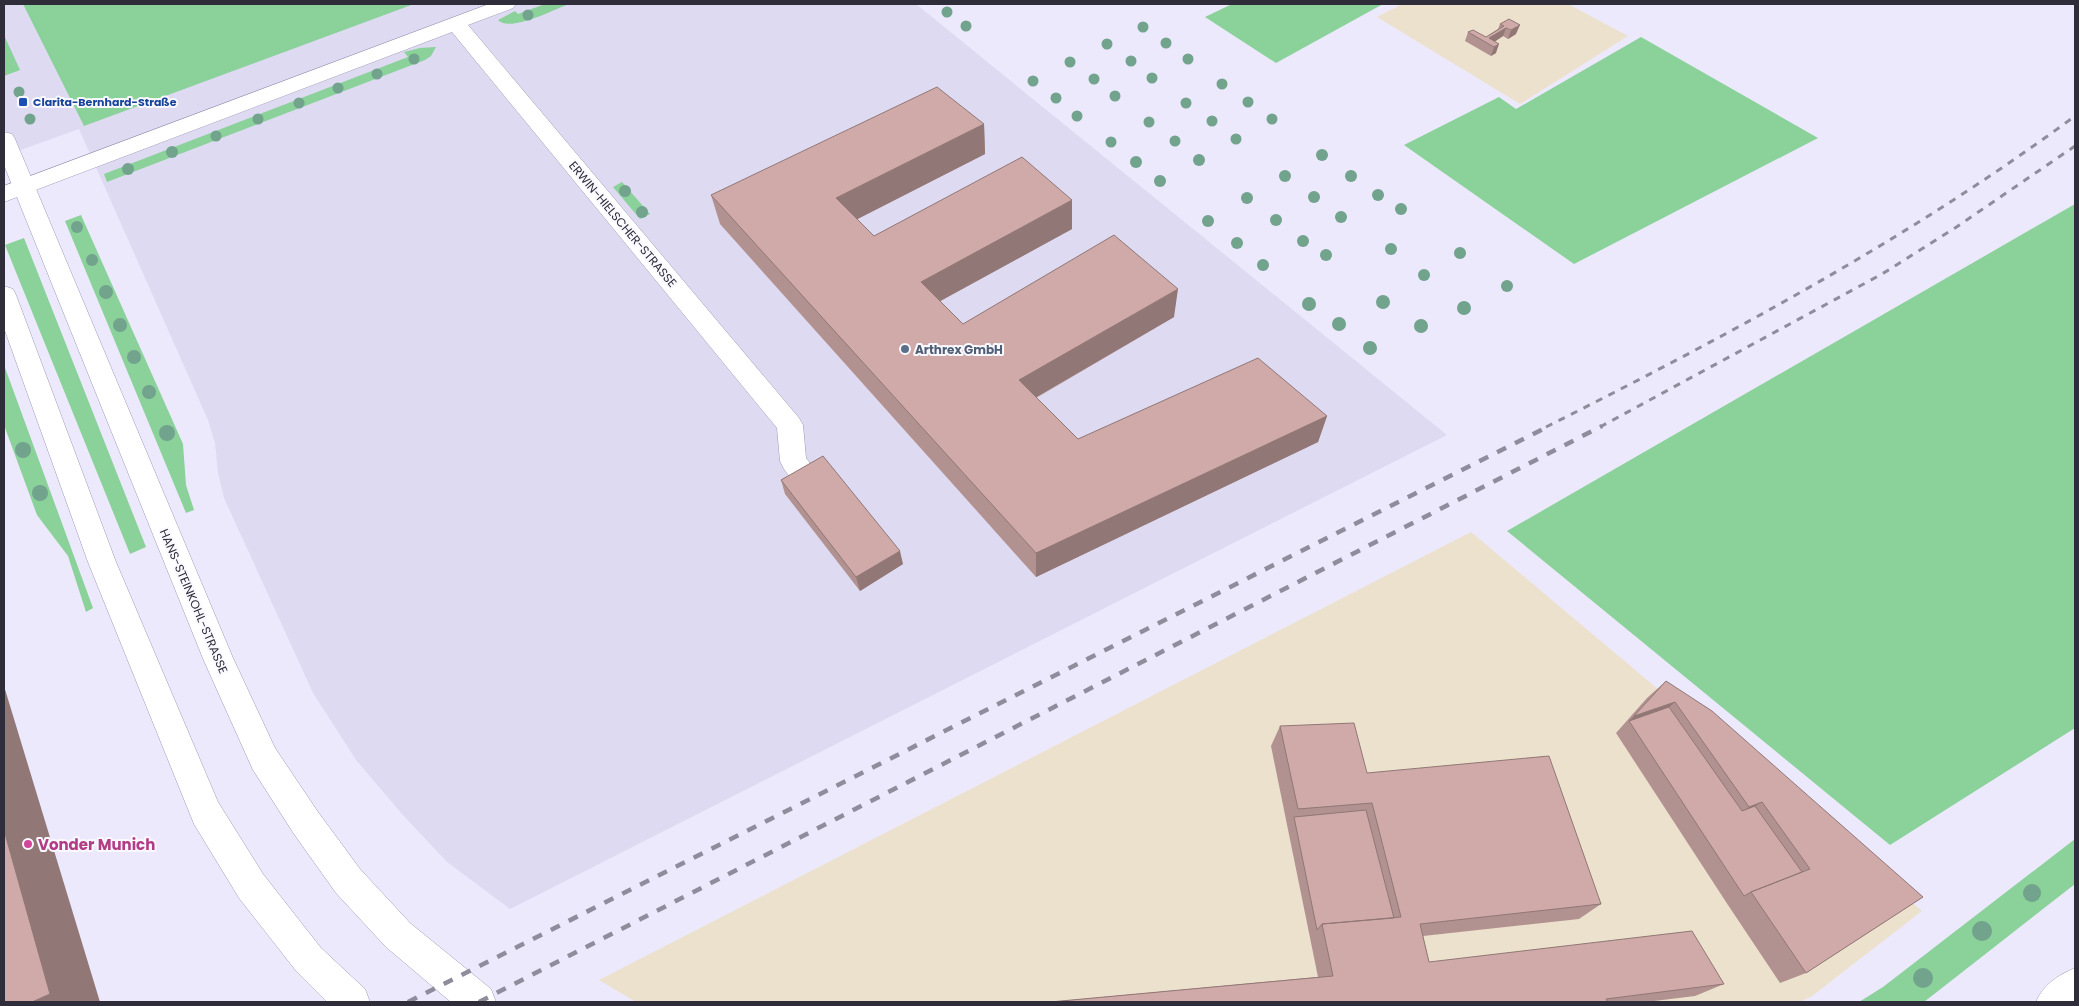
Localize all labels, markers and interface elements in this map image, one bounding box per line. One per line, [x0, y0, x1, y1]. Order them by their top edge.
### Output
place label: Clarita-Bernhard-Straße [33, 94, 177, 110]
marker: Clarita-Bernhard-Straße [17, 96, 29, 108]
street label: ERWIN-HIELSCHER-STRASSE [565, 157, 681, 291]
place label: Arthrex GmbH [915, 341, 1003, 358]
marker: Arthrex GmbH [899, 343, 911, 355]
street label: HANS-STEINKOHL-STRASSE [156, 526, 232, 676]
place label: Vonder Munich [38, 834, 155, 855]
marker: Vonder Munich [22, 838, 34, 850]

